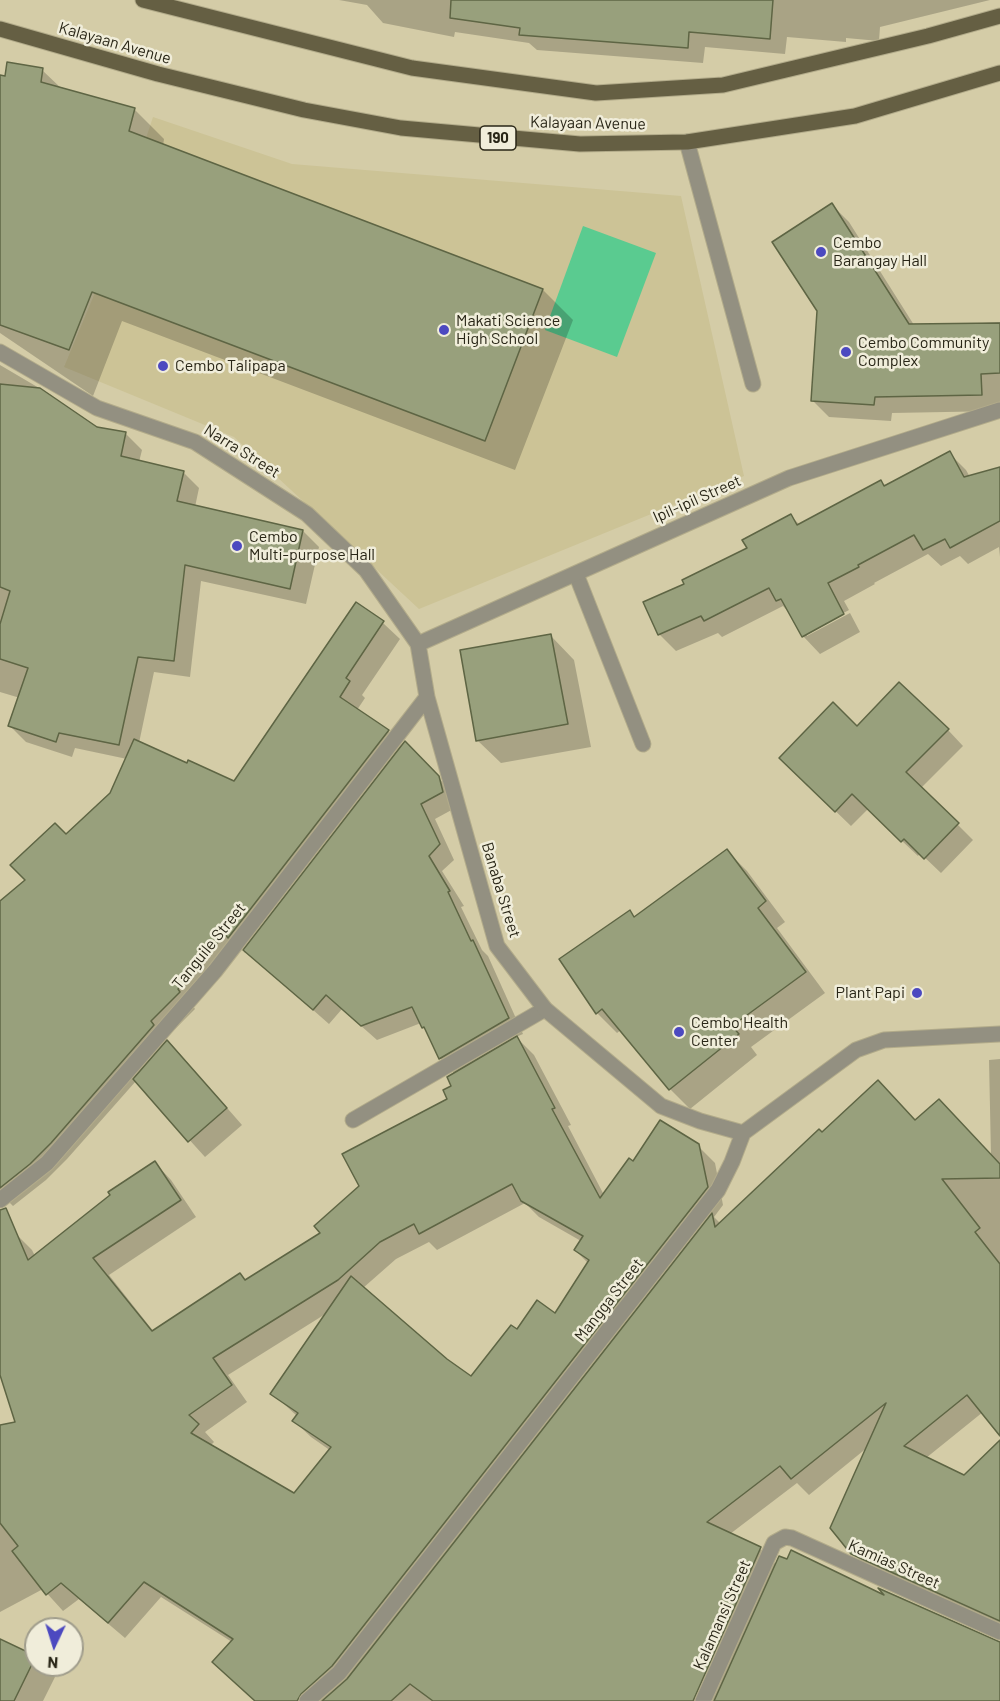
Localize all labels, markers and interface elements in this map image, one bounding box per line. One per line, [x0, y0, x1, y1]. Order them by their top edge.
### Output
street label: Kalayaan Avenue [57, 18, 173, 68]
street label: Kalayaan Avenue [530, 112, 646, 134]
road number: 190 [480, 126, 516, 150]
place label: Cembo Barangay Hall [833, 233, 927, 271]
marker: Cembo Barangay Hall [814, 245, 828, 259]
place label: Makati Science High School [456, 311, 560, 349]
marker: Makati Science High School [437, 323, 451, 337]
place label: Cembo Community Complex [858, 333, 989, 371]
marker: Cembo Community Complex [839, 345, 853, 359]
place label: Cembo Talipapa [175, 356, 286, 376]
marker: Cembo Talipapa [156, 359, 170, 373]
street label: Narra Street [201, 420, 283, 482]
street label: Ipil-ipil Street [650, 471, 744, 527]
place label: Cembo Multi-purpose Hall [249, 527, 375, 565]
marker: Cembo Multi-purpose Hall [230, 539, 244, 553]
street label: Banaba Street [477, 840, 525, 940]
street label: Tanguile Street [168, 899, 250, 993]
place label: Plant Papi [836, 983, 905, 1003]
marker: Plant Papi [910, 986, 924, 1000]
place label: Cembo Health Center [691, 1013, 788, 1051]
marker: Cembo Health Center [672, 1025, 686, 1039]
street label: Mangga Street [571, 1255, 647, 1345]
street label: Kamias Street [845, 1535, 943, 1593]
street label: Kalamansi Street [689, 1557, 755, 1673]
north arrow [24, 1617, 84, 1677]
text: N [47, 1654, 59, 1673]

